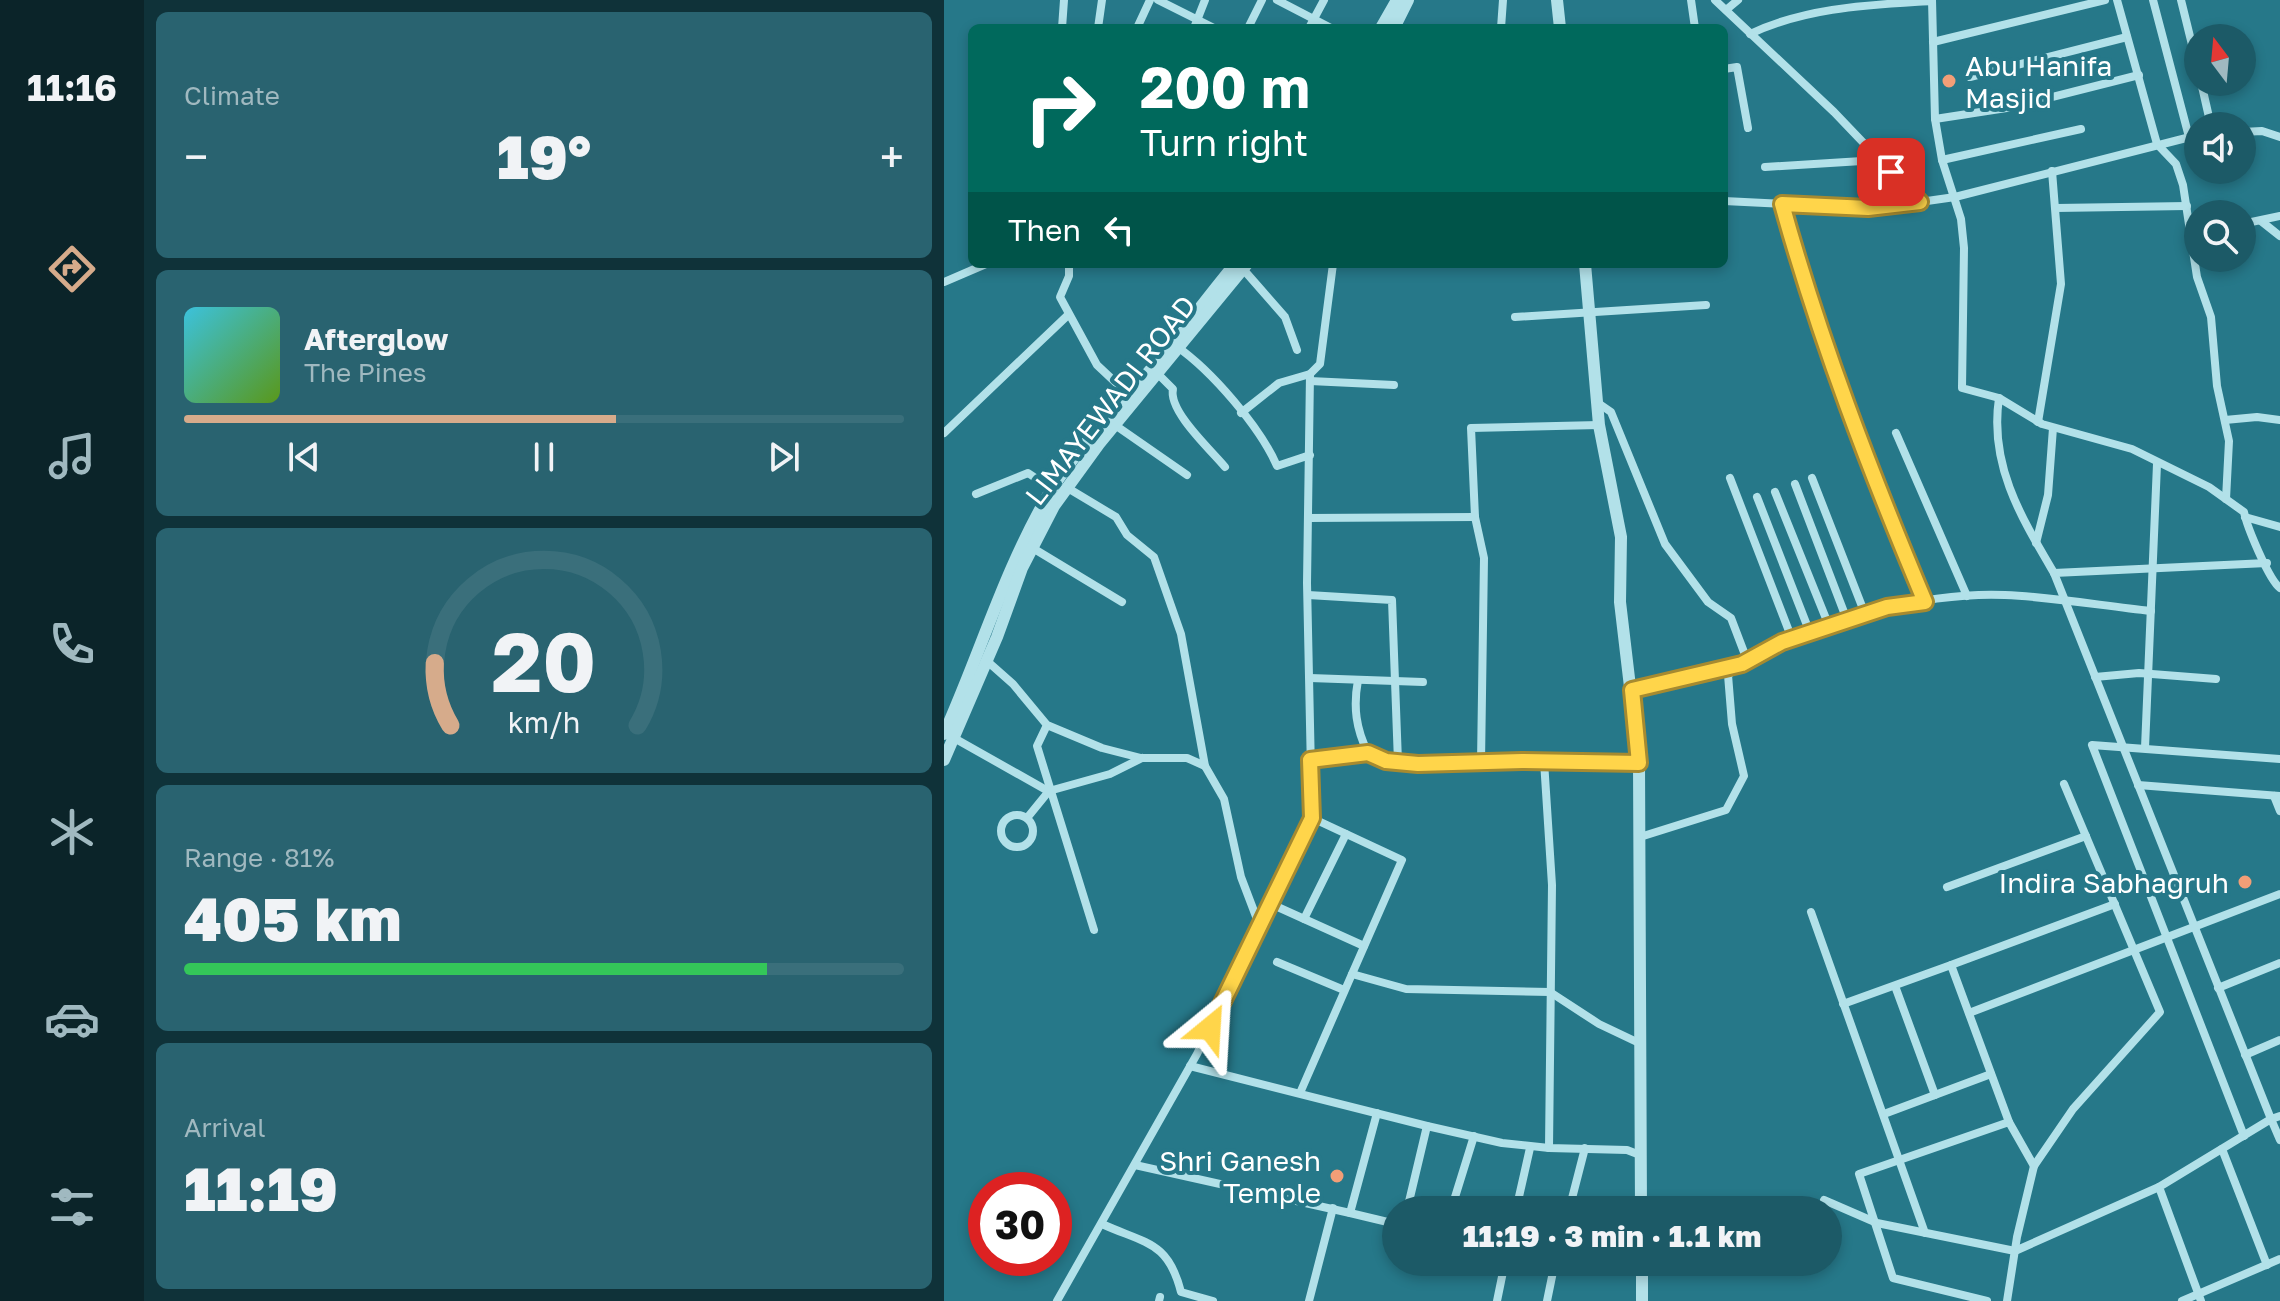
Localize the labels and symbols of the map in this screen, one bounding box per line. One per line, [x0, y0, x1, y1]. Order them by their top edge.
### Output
north arrow [2184, 24, 2256, 96]
place label: Abu Hanifa Masjid [1965, 49, 2112, 114]
marker: Abu Hanifa Masjid [1940, 72, 1958, 90]
pin [1857, 138, 1925, 206]
street label: LIMAYEWADI ROAD [1018, 289, 1202, 511]
place label: Indira Sabhagruh [1999, 866, 2229, 899]
marker: Indira Sabhagruh [2236, 873, 2254, 891]
position arrow [1168, 986, 1252, 1070]
place label: Shri Ganesh Temple [1159, 1144, 1321, 1209]
marker: Shri Ganesh Temple [1328, 1167, 1346, 1185]
speed limit sign: 30 [968, 1172, 1072, 1276]

